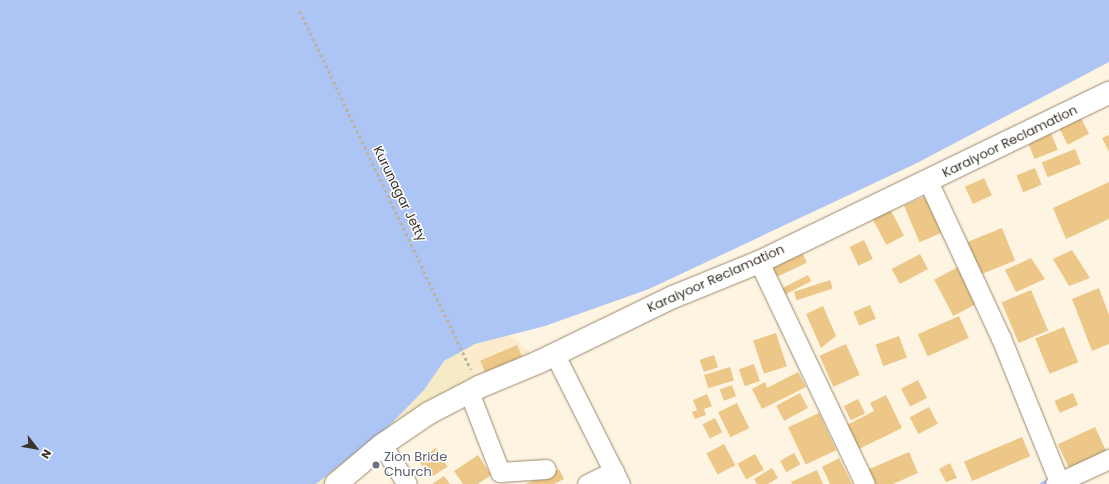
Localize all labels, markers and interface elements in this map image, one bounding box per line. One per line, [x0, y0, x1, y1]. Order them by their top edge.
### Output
street label: Karaiyoor Reclamation [940, 102, 1080, 182]
street label: Kurunagar Jetty [369, 144, 429, 244]
street label: Karaiyoor Reclamation [645, 242, 787, 316]
north arrow [16, 428, 56, 468]
text: N [37, 447, 55, 462]
place label: Zion Bride Church [384, 450, 447, 481]
marker: Zion Bride Church [371, 460, 381, 470]

